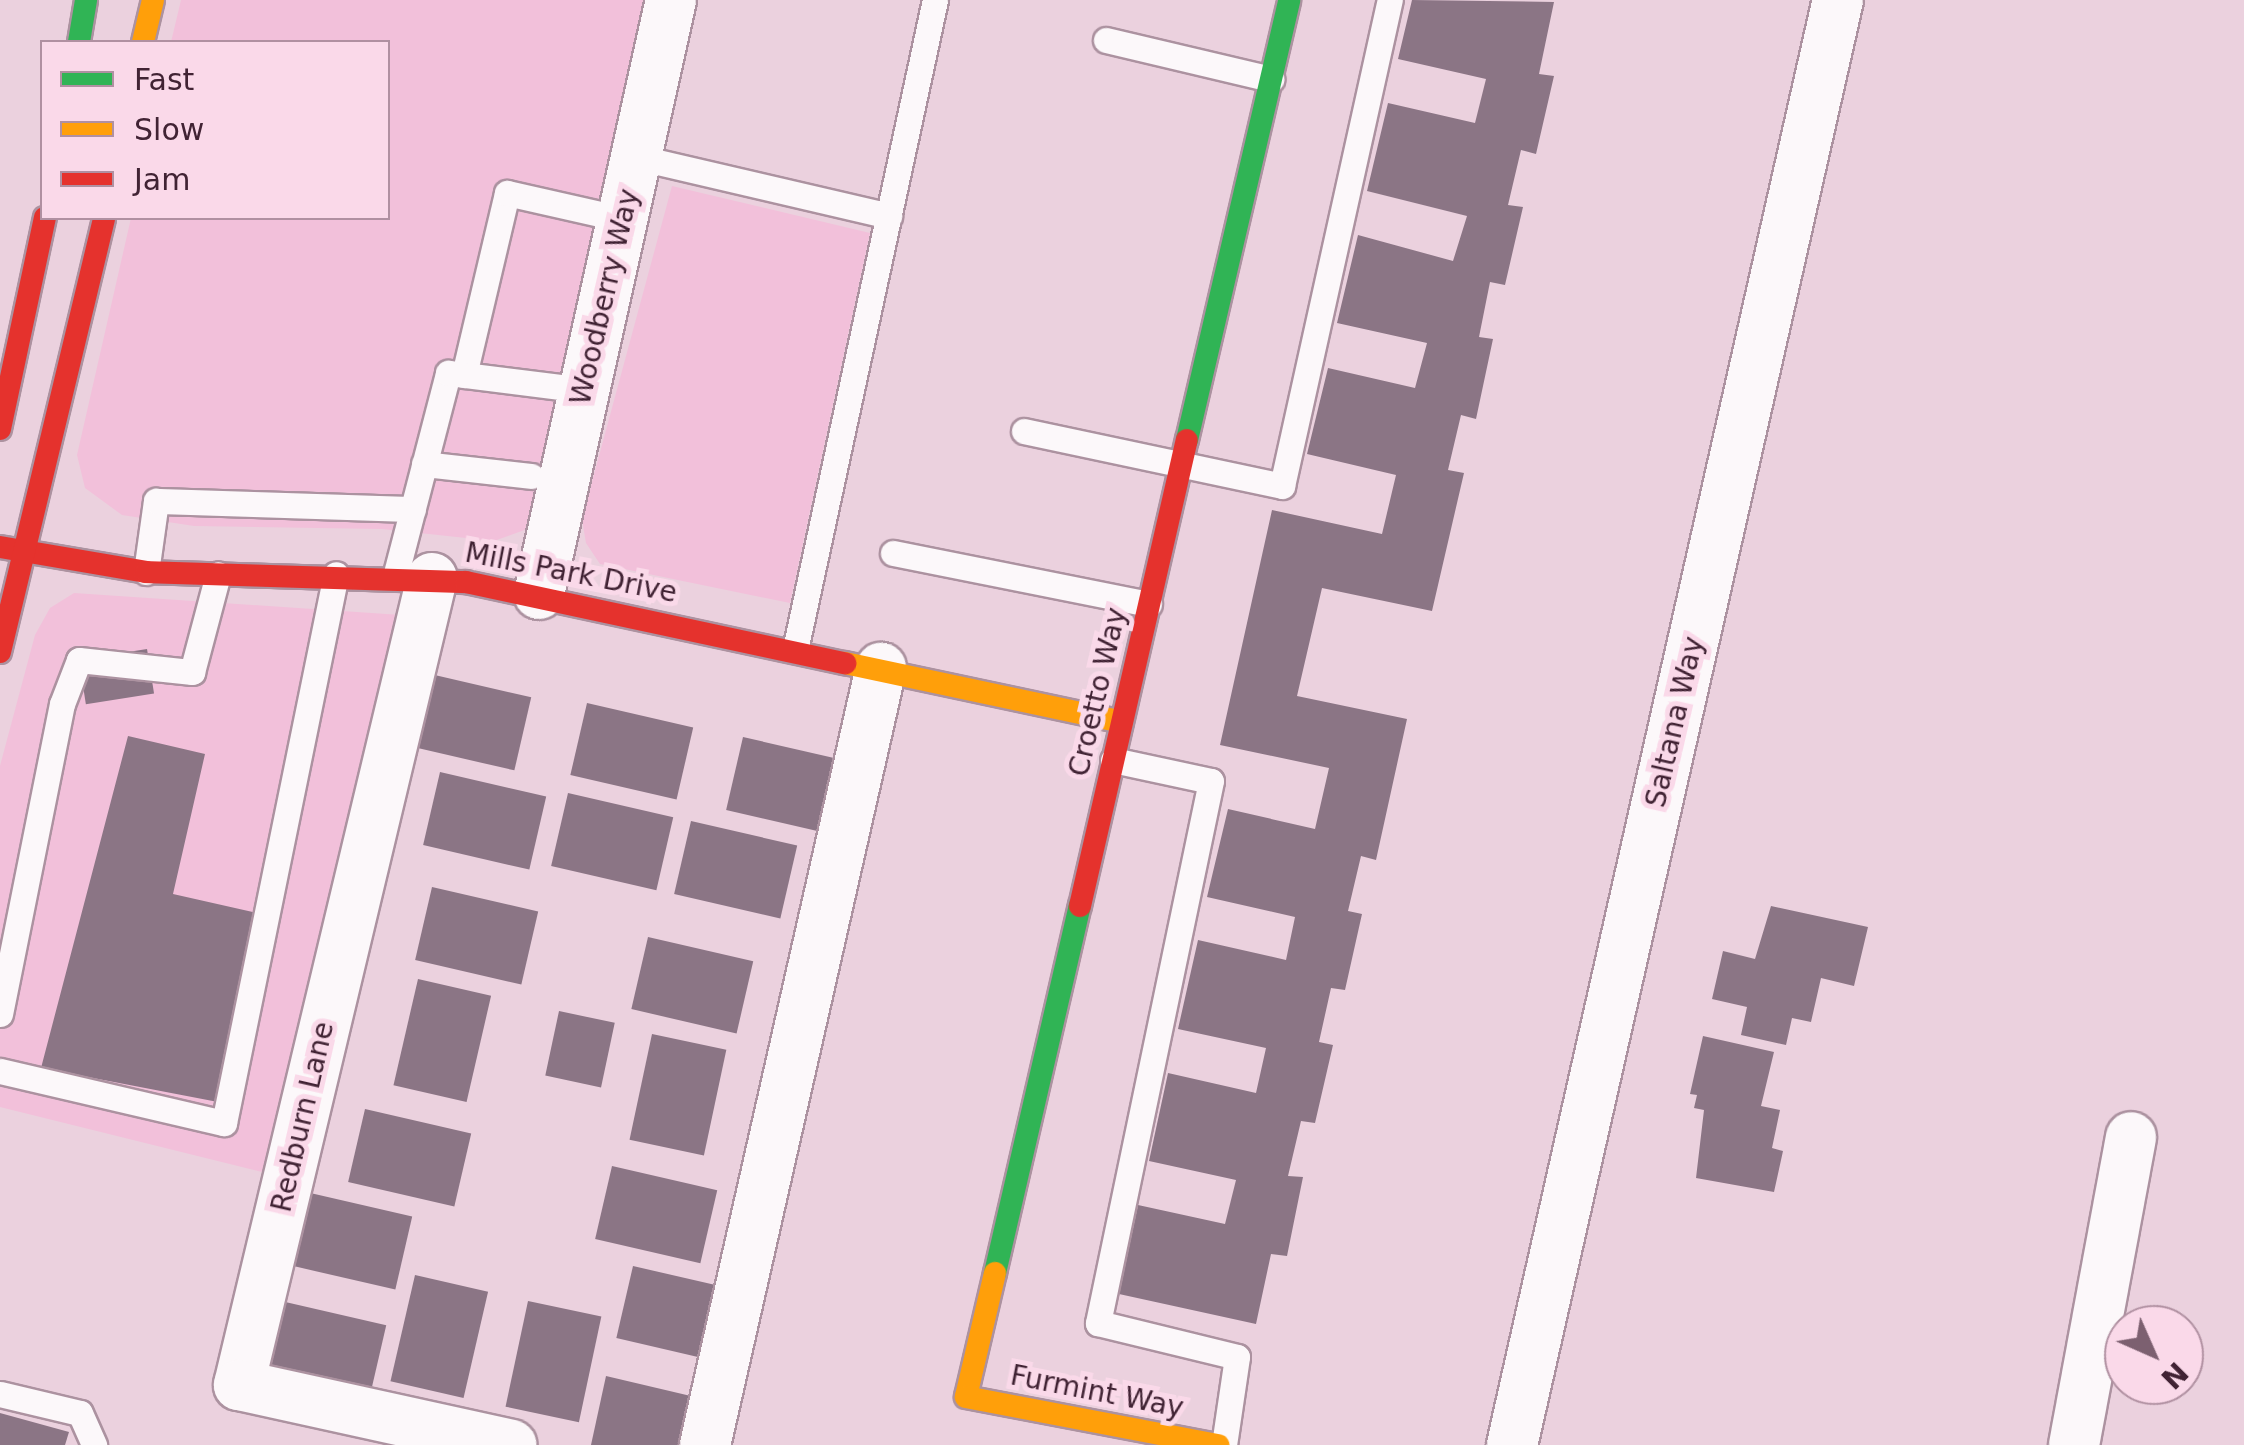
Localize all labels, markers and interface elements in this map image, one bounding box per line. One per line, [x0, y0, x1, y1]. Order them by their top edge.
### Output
legend [40, 40, 390, 220]
text: Fast [134, 62, 194, 97]
text: Slow [134, 112, 204, 147]
text: Jam [134, 162, 190, 197]
street label: Woodberry Way [564, 186, 646, 408]
street label: Mills Park Drive [462, 536, 680, 610]
street label: Croetto Way [1062, 604, 1134, 780]
street label: Saltana Way [1639, 633, 1711, 811]
street label: Redburn Lane [265, 1019, 341, 1215]
north arrow [2104, 1305, 2204, 1405]
text: N [2154, 1355, 2194, 1395]
street label: Furmint Way [1008, 1359, 1186, 1425]

